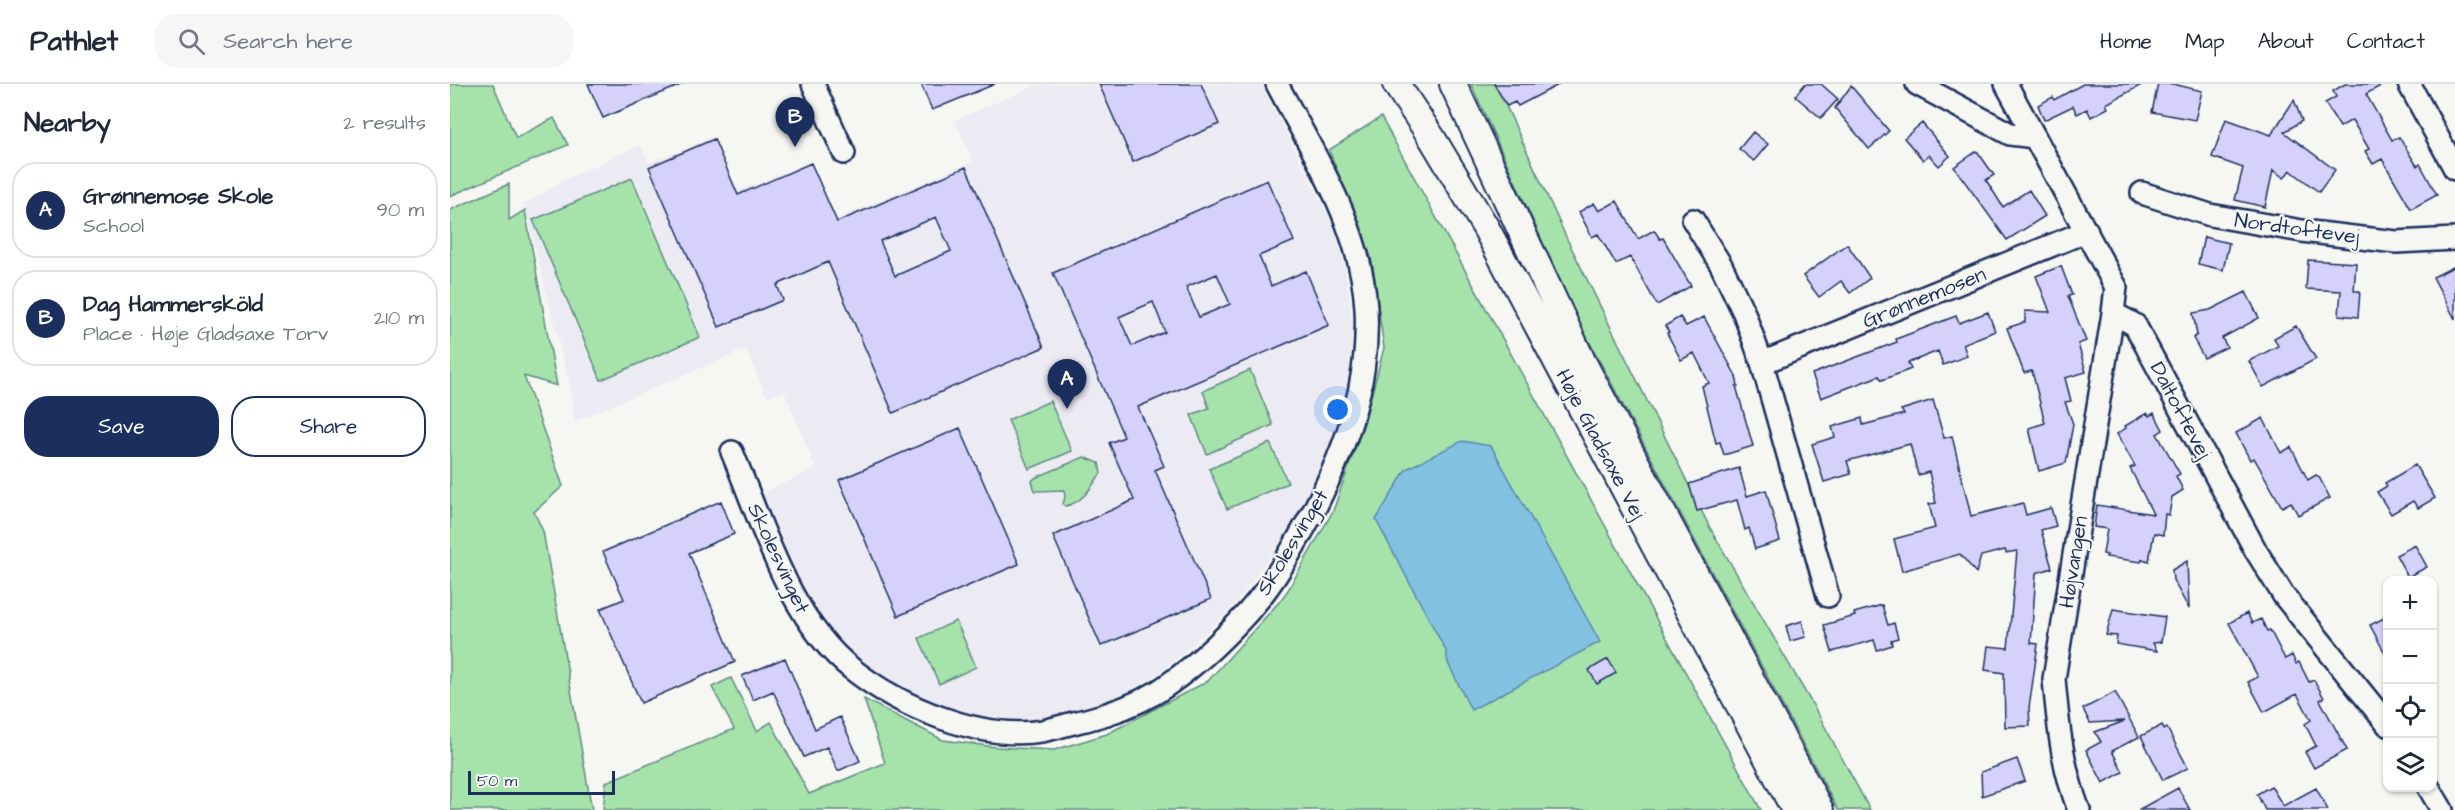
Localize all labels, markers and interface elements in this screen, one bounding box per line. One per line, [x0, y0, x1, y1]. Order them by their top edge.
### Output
search box [154, 14, 574, 68]
text: Pathlet [30, 22, 118, 61]
icon: search [175, 25, 208, 58]
text: Search here [223, 26, 353, 57]
text: Home [2100, 27, 2152, 56]
text: Map [2185, 27, 2225, 56]
text: About [2258, 27, 2314, 56]
text: Contact [2347, 27, 2425, 56]
pin: B [776, 98, 814, 147]
text: Nearby [24, 105, 111, 141]
text: 2 results [343, 109, 426, 137]
text: Grønnemose Skole [83, 181, 273, 212]
text: A [39, 196, 52, 224]
text: 90 m [376, 196, 424, 224]
street label: Nordtoftevej [2233, 205, 2362, 252]
text: School [83, 212, 144, 240]
street label: Grønnemosen [1858, 260, 1990, 335]
text: Dag Hammersköld [83, 289, 263, 320]
text: B [38, 304, 53, 332]
text: 210 m [374, 304, 424, 332]
text: Place · Høje Gladsaxe Torv [83, 320, 328, 348]
street label: Daltoftevej [2143, 357, 2218, 464]
pin: A [1048, 360, 1086, 409]
street label: Høje Gladsaxe Vej [1549, 364, 1653, 525]
your location [1323, 395, 1352, 424]
button: Save [24, 396, 219, 457]
button: Share [231, 396, 426, 457]
street label: Skolesvinget [1249, 484, 1337, 602]
street label: Skolesvinget [739, 498, 817, 619]
street label: Højvangen [2052, 514, 2097, 611]
map controls [2383, 576, 2437, 792]
button: + [2383, 576, 2437, 630]
button: − [2383, 630, 2437, 684]
button: locate [2383, 684, 2437, 738]
button: layers [2383, 738, 2437, 792]
scale bar [468, 768, 615, 796]
text: 50 m [477, 770, 517, 792]

